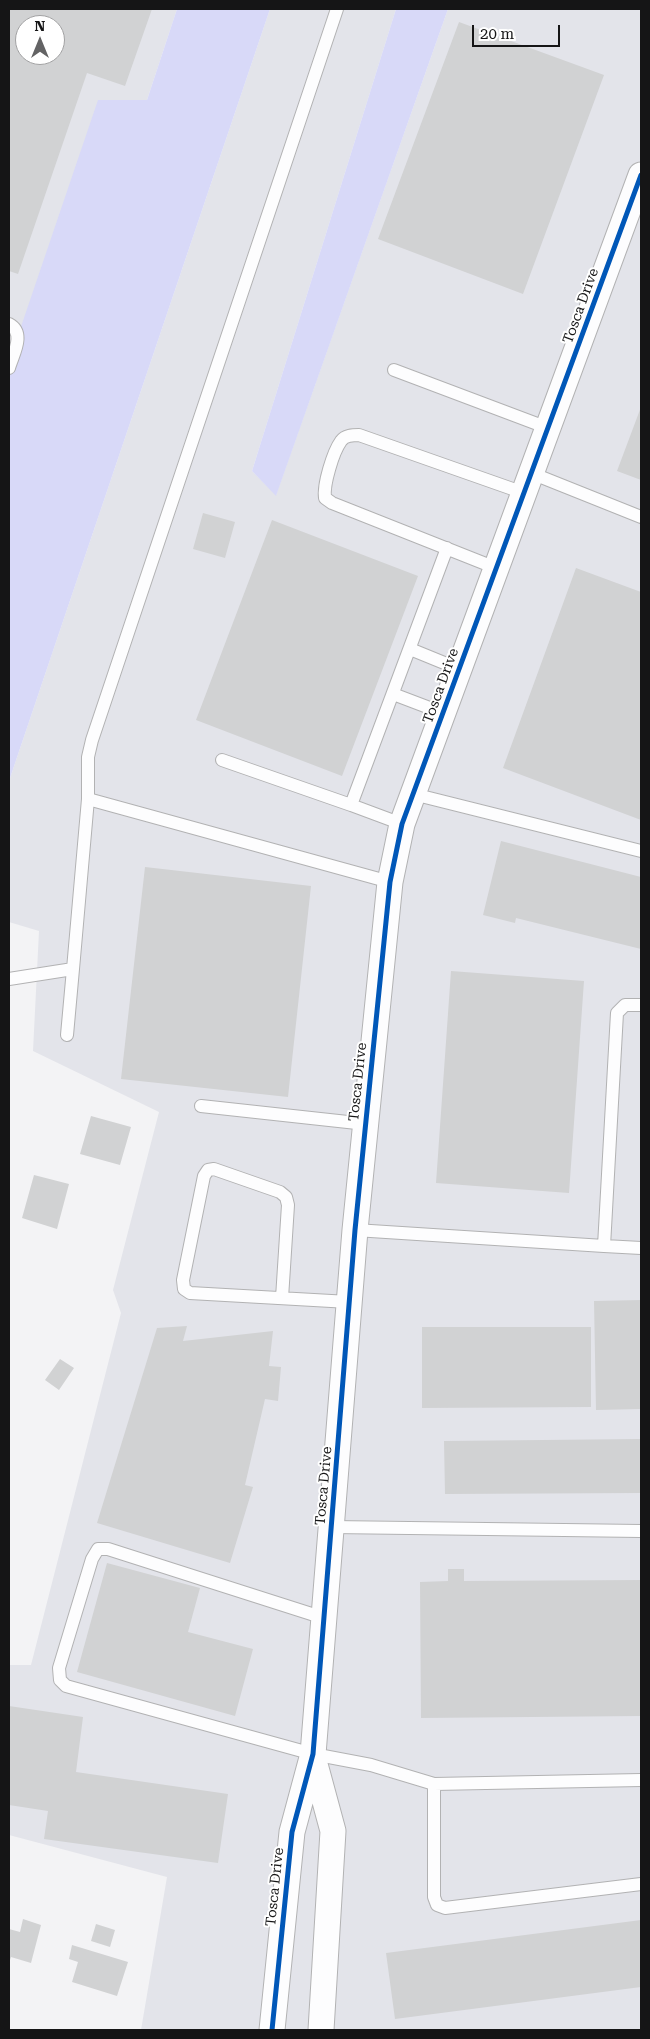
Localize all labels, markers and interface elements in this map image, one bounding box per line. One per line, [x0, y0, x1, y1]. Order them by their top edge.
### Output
north arrow [15, 15, 65, 65]
scale bar [475, 15, 562, 47]
text: N [35, 18, 45, 34]
text: 20 m [480, 25, 514, 43]
street label: Tosca Drive [560, 266, 602, 346]
street label: Tosca Drive [420, 646, 462, 726]
street label: Tosca Drive [346, 1042, 370, 1122]
street label: Tosca Drive [312, 1446, 336, 1526]
street label: Tosca Drive [263, 1847, 287, 1927]

